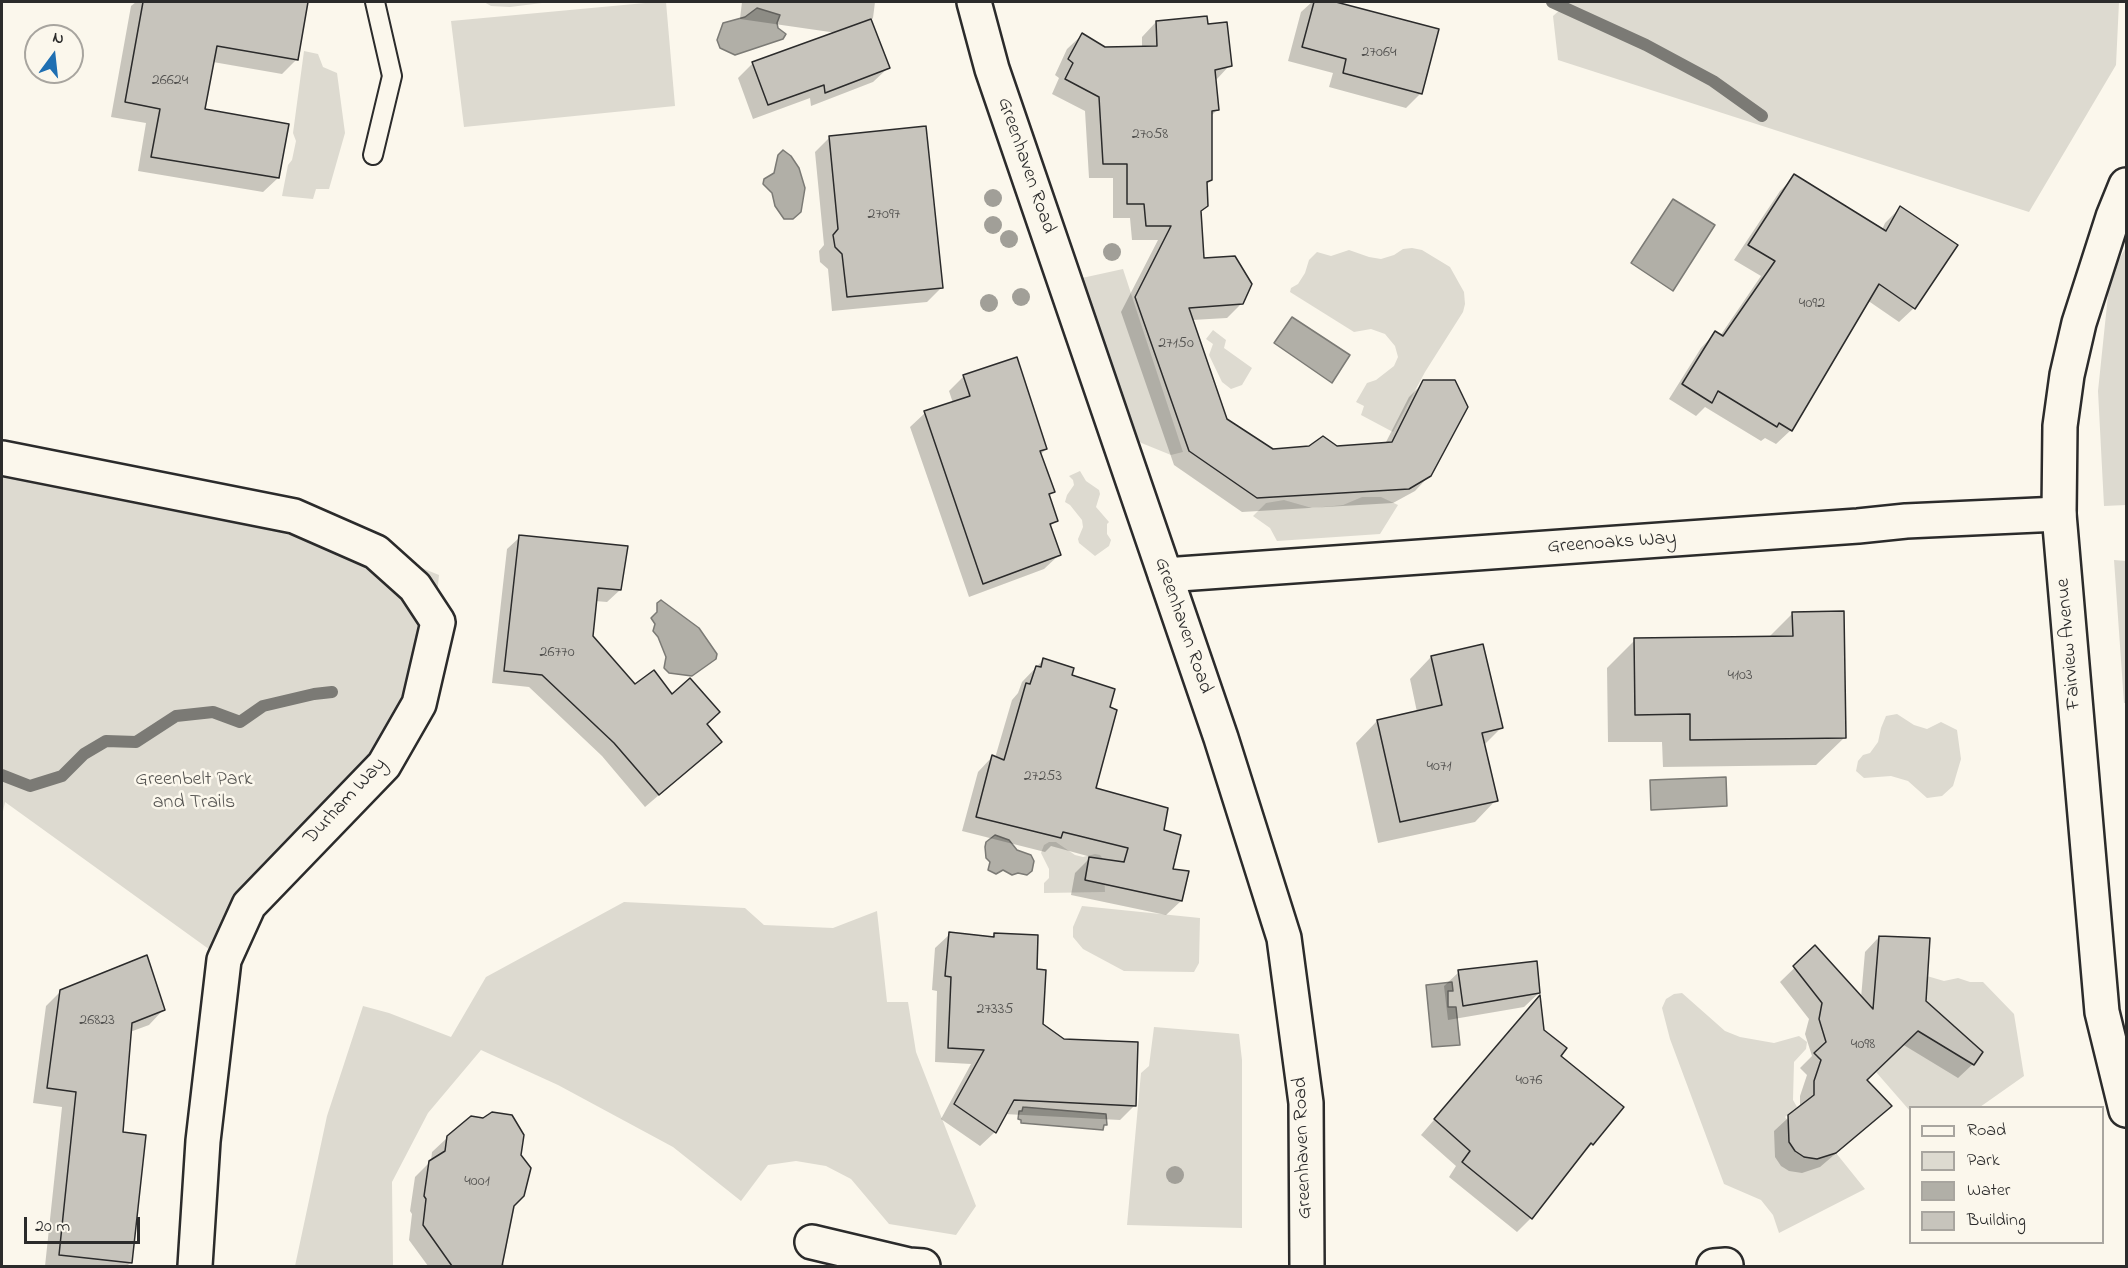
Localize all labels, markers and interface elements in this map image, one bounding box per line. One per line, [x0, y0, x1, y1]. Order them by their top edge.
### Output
north arrow [24, 24, 84, 84]
text: N [50, 26, 66, 52]
house number: 27064 [1361, 43, 1397, 63]
house number: 26624 [152, 71, 188, 91]
street label: Greenhaven Road [990, 95, 1060, 237]
house number: 27058 [1132, 125, 1168, 145]
house number: 27097 [868, 205, 900, 225]
house number: 4092 [1799, 294, 1825, 314]
house number: 27150 [1158, 334, 1194, 354]
street label: Greenoaks Way [1547, 528, 1677, 560]
street label: Greenhaven Road [1147, 555, 1217, 697]
street label: Fairview Avenue [2052, 577, 2088, 711]
house number: 26770 [539, 643, 575, 663]
house number: 4103 [1727, 666, 1753, 686]
street label: Durham Way [300, 753, 392, 851]
house number: 4071 [1426, 757, 1452, 777]
house number: 27253 [1024, 767, 1062, 787]
park label: Greenbelt Park and Trails [135, 769, 253, 816]
house number: 27335 [977, 1000, 1013, 1020]
house number: 26823 [79, 1011, 115, 1031]
house number: 4098 [1851, 1035, 1875, 1055]
house number: 4076 [1515, 1071, 1543, 1091]
street label: Greenhaven Road [1290, 1076, 1318, 1220]
legend [1909, 1106, 2104, 1244]
text: Road [1967, 1118, 2006, 1144]
text: Park [1967, 1148, 2000, 1174]
house number: 4001 [464, 1172, 490, 1192]
text: Water [1967, 1178, 2010, 1204]
scale bar [27, 1205, 142, 1243]
text: Building [1967, 1208, 2026, 1234]
text: 20 m [35, 1214, 70, 1240]

